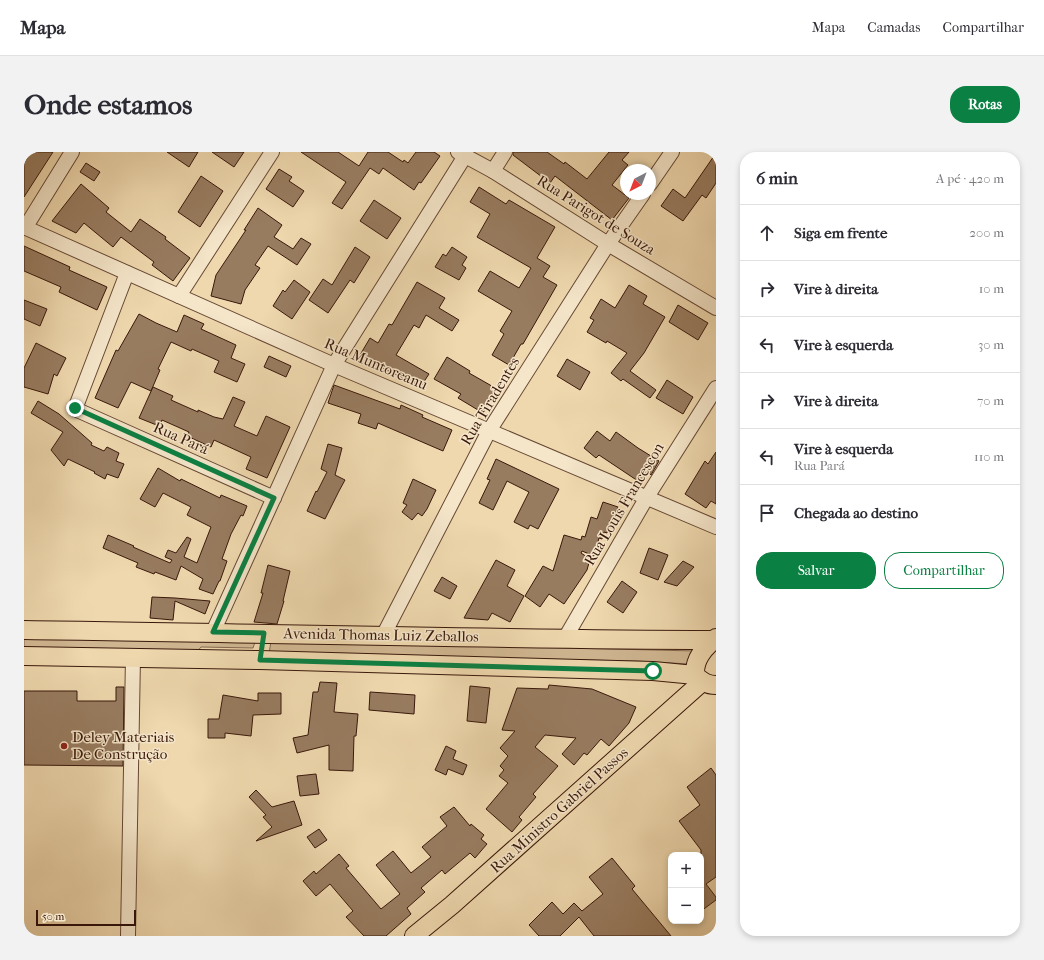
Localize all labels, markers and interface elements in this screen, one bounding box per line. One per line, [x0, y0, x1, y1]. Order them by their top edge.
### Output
text: Mapa [20, 17, 65, 39]
text: Mapa [812, 19, 845, 36]
text: Camadas [867, 19, 921, 36]
text: Compartilhar [943, 19, 1024, 36]
button: Rotas [950, 86, 1020, 123]
text: Onde estamos [24, 88, 192, 121]
north arrow [620, 164, 656, 200]
text: 6 min [756, 168, 798, 188]
street label: Rua Parigot de Souza [534, 171, 659, 259]
text: A pé · 420 m [936, 171, 1004, 186]
icon: ahead [756, 222, 778, 244]
text: Siga em frente [794, 224, 887, 242]
text: 200 m [969, 225, 1004, 240]
icon: right [756, 278, 778, 300]
text: Vire à direita [794, 280, 878, 298]
text: 10 m [979, 281, 1004, 296]
street label: Rua Muntoreanu [322, 334, 431, 394]
icon: left [756, 334, 778, 356]
text: Vire à esquerda [794, 336, 893, 354]
text: 30 m [978, 337, 1004, 352]
street label: Rua Tiradentes [457, 353, 524, 448]
icon: right [756, 390, 778, 412]
text: Vire à direita [794, 392, 878, 410]
text: 70 m [977, 393, 1004, 408]
route end [66, 399, 84, 417]
street label: Rua Pará [151, 418, 212, 459]
street label: Rua Louis Francescon [580, 439, 668, 569]
text: Vire à esquerda [794, 440, 893, 458]
icon: left [756, 446, 778, 468]
text: 110 m [974, 449, 1004, 464]
text: Rua Pará [794, 458, 845, 473]
icon: arrive [756, 502, 778, 524]
text: Chegada ao destino [794, 504, 918, 522]
button: Salvar [756, 552, 876, 589]
button: Compartilhar [884, 552, 1004, 589]
street label: Avenida Thomas Luiz Zeballos [282, 624, 479, 646]
route start [644, 662, 662, 680]
place label: Deley Materiais De Construção [72, 728, 175, 763]
marker: Deley Materiais De Construção [59, 741, 69, 751]
street label: Rua Ministro Gabriel Passos [486, 743, 632, 877]
map controls [668, 852, 704, 924]
button: + [668, 852, 704, 888]
button: − [668, 888, 704, 924]
scale bar [36, 908, 136, 927]
text: 50 m [42, 910, 64, 923]

